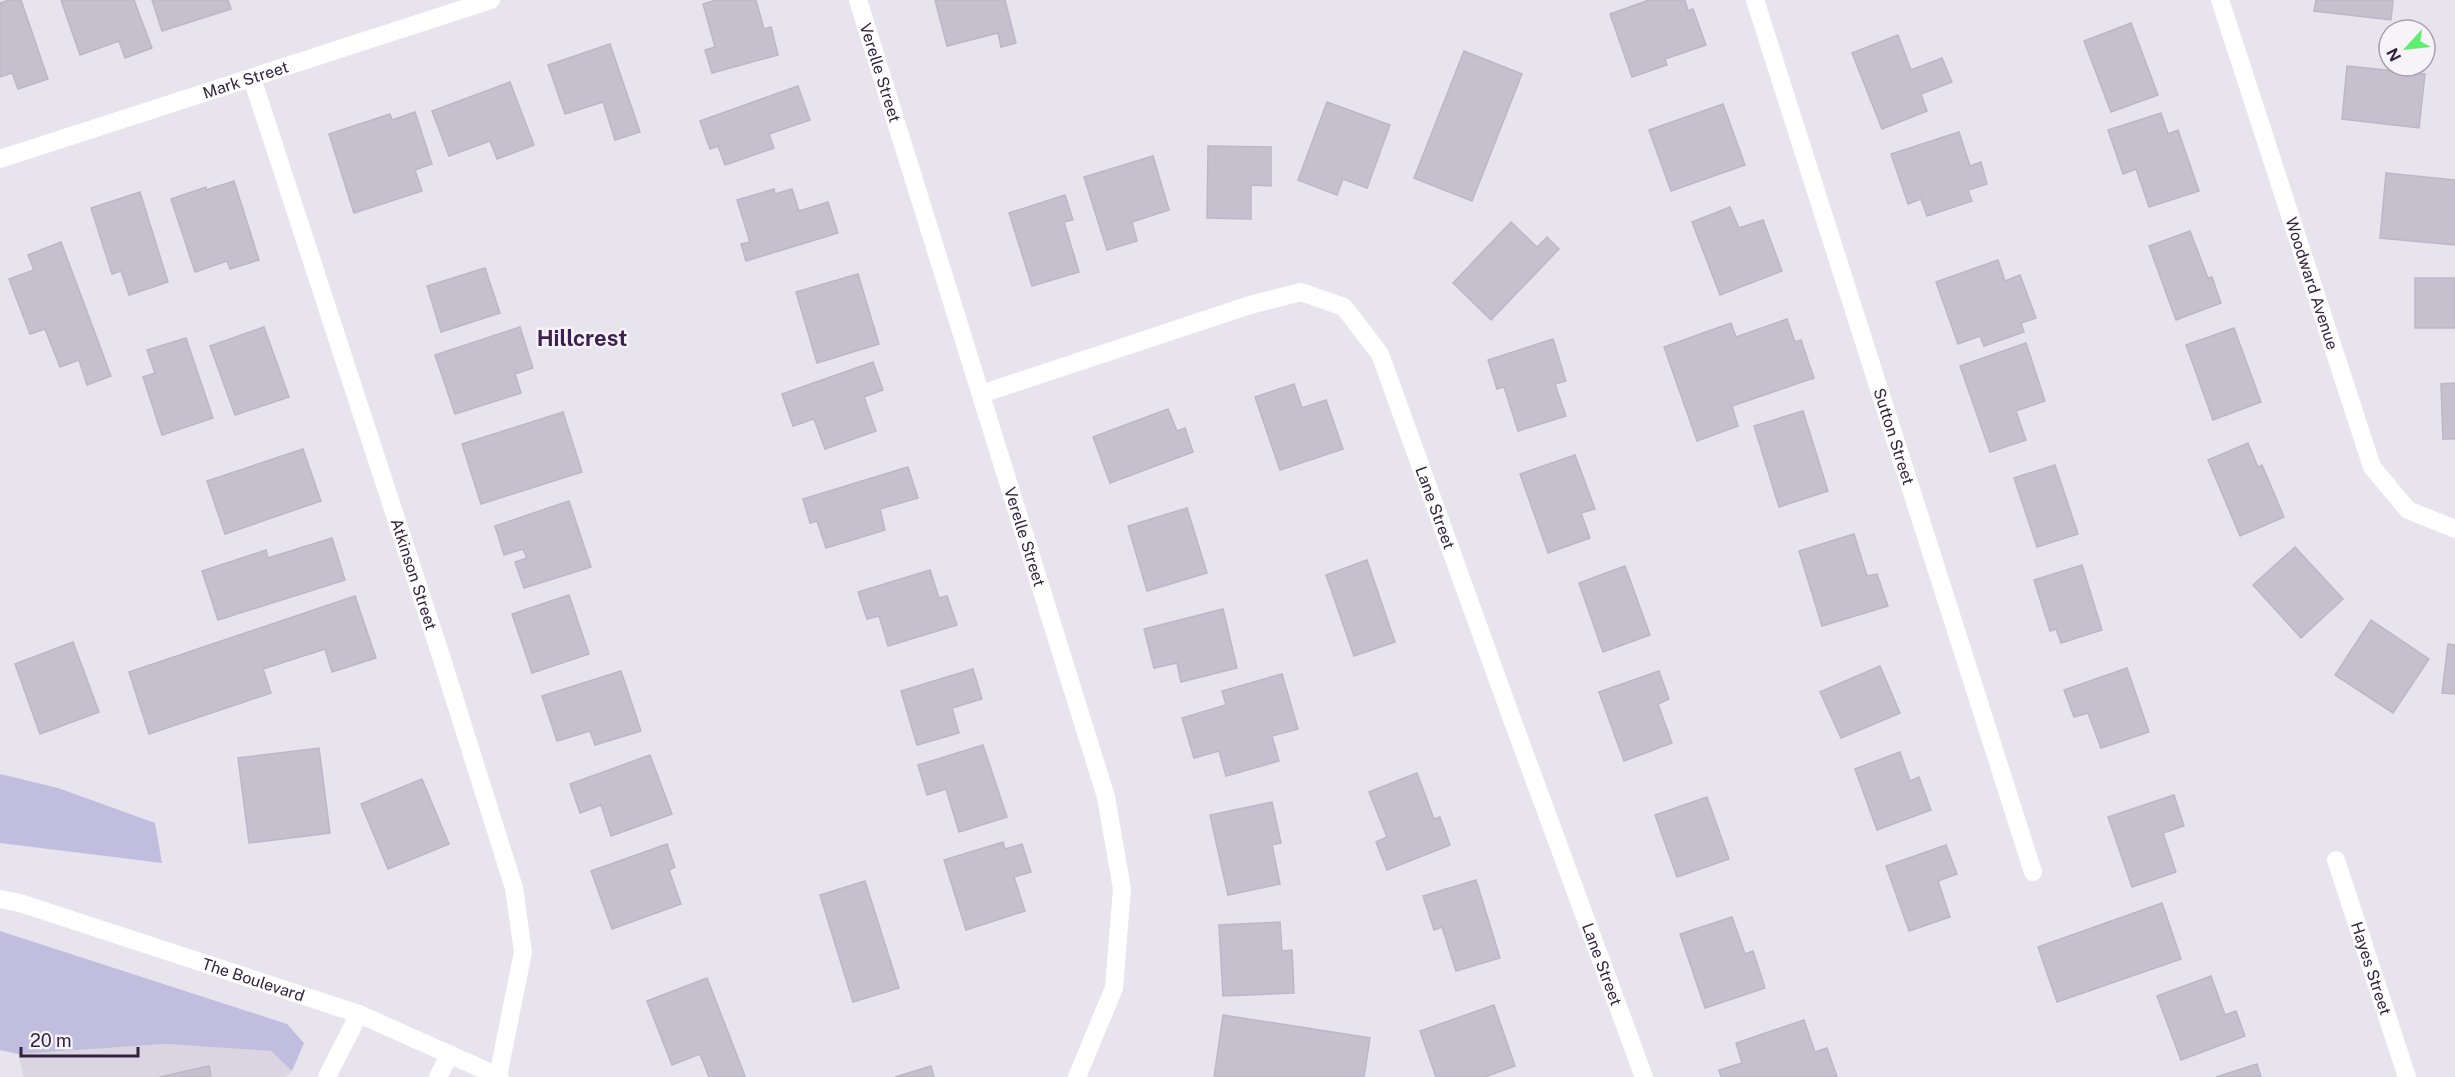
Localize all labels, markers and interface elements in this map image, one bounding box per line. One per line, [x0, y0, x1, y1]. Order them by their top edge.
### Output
north arrow [2377, 18, 2437, 78]
street label: Verelle Street [856, 21, 904, 125]
text: N [2383, 45, 2405, 64]
street label: Mark Street [200, 57, 291, 103]
street label: Woodward Avenue [2281, 215, 2342, 352]
district label: Hillcrest [537, 325, 627, 351]
street label: Sutton Street [1869, 386, 1918, 487]
street label: Lane Street [1411, 464, 1459, 552]
street label: Verelle Street [1000, 485, 1049, 589]
street label: Atkinson Street [387, 516, 441, 632]
street label: Hayes Street [2347, 919, 2395, 1018]
street label: Lane Street [1578, 920, 1626, 1008]
street label: The Boulevard [200, 954, 307, 1006]
scale bar [21, 1020, 138, 1058]
text: 20 m [30, 1030, 72, 1051]

